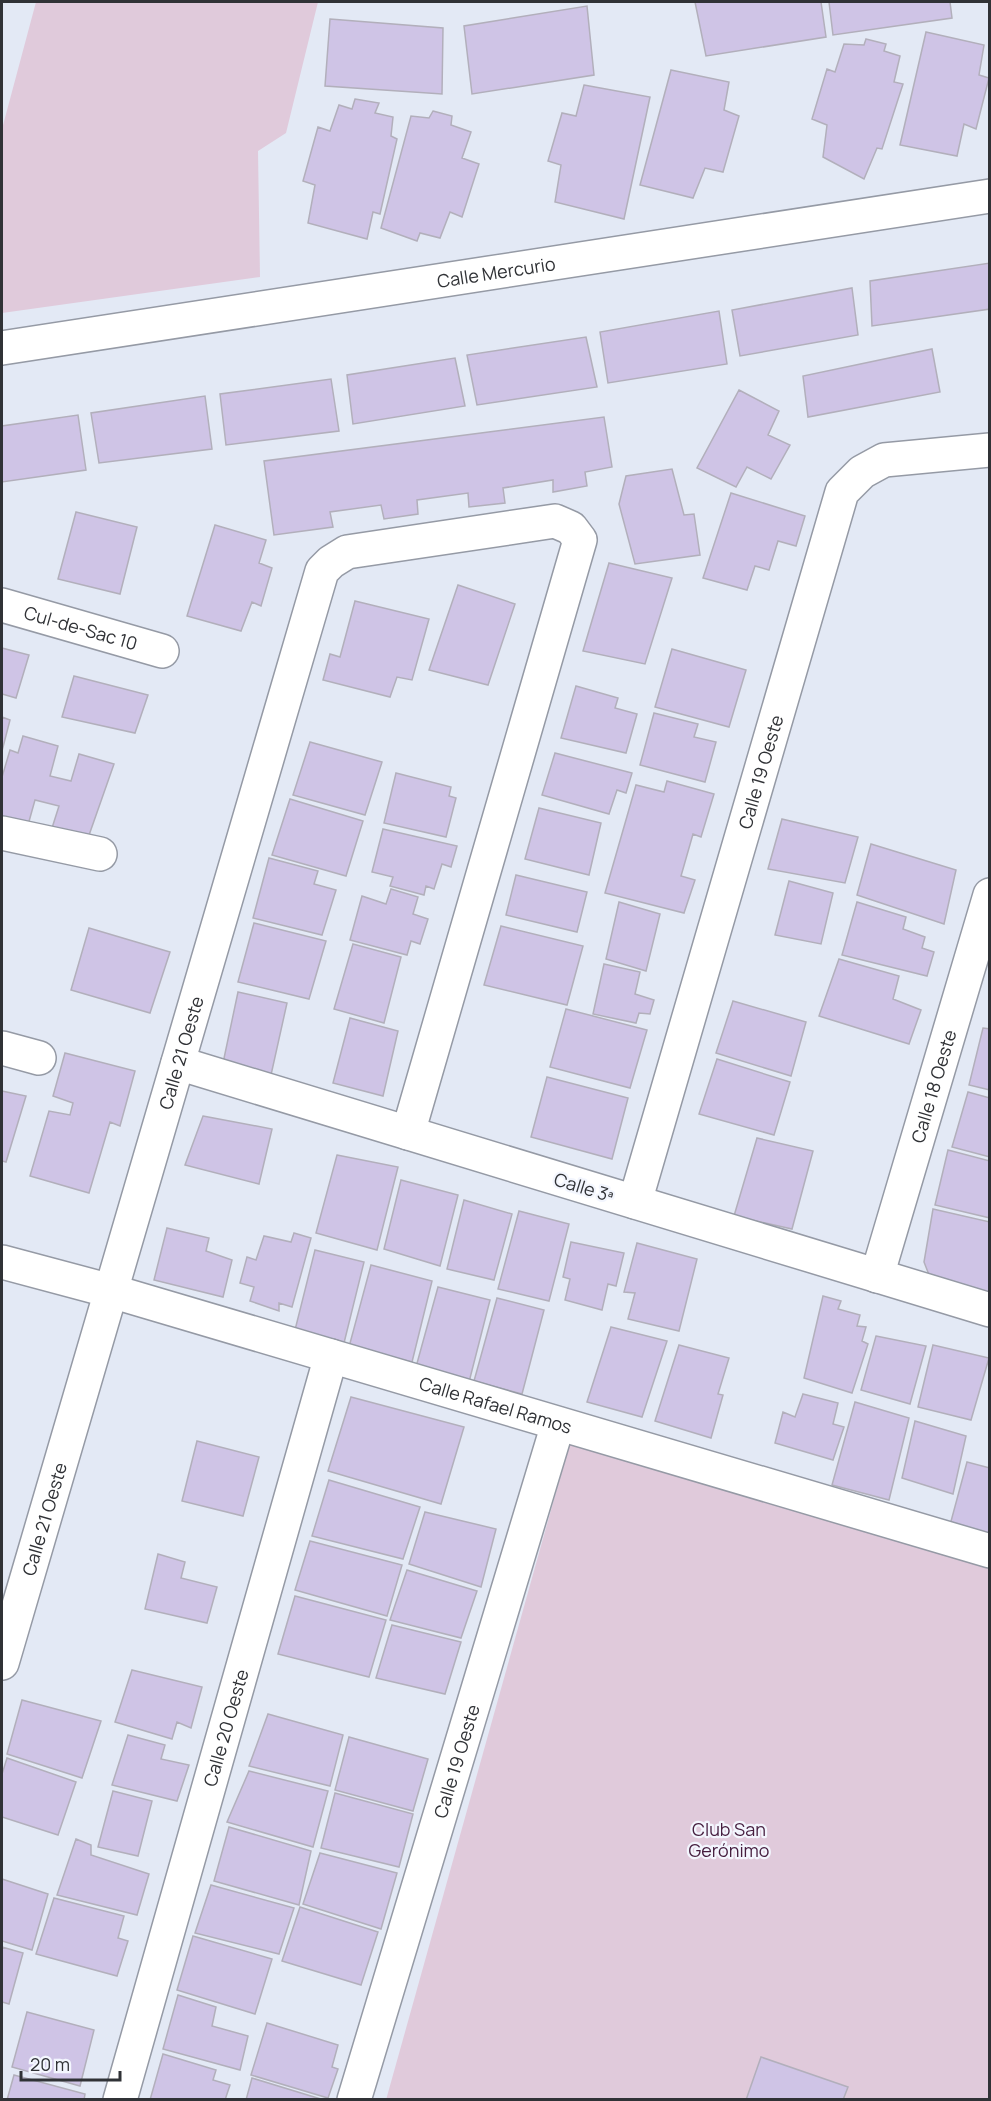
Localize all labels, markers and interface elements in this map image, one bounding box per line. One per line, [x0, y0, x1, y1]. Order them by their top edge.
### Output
street label: Calle Mercurio [435, 251, 557, 293]
street label: Cul-de-Sac 10 [21, 600, 140, 655]
street label: Calle 19 Oeste [732, 712, 788, 832]
street label: Calle 21 Oeste [153, 993, 209, 1112]
street label: Calle 18 Oeste [905, 1027, 961, 1146]
street label: Calle 3ª [551, 1167, 617, 1207]
street label: Calle Rafael Ramos [417, 1371, 575, 1439]
street label: Calle 21 Oeste [16, 1460, 72, 1578]
street label: Calle 20 Oeste [198, 1666, 254, 1789]
street label: Calle 19 Oeste [428, 1701, 485, 1821]
park label: Club San Gerónimo [689, 1817, 769, 1862]
scale bar [21, 2044, 120, 2082]
text: 20 m [30, 2052, 70, 2076]

